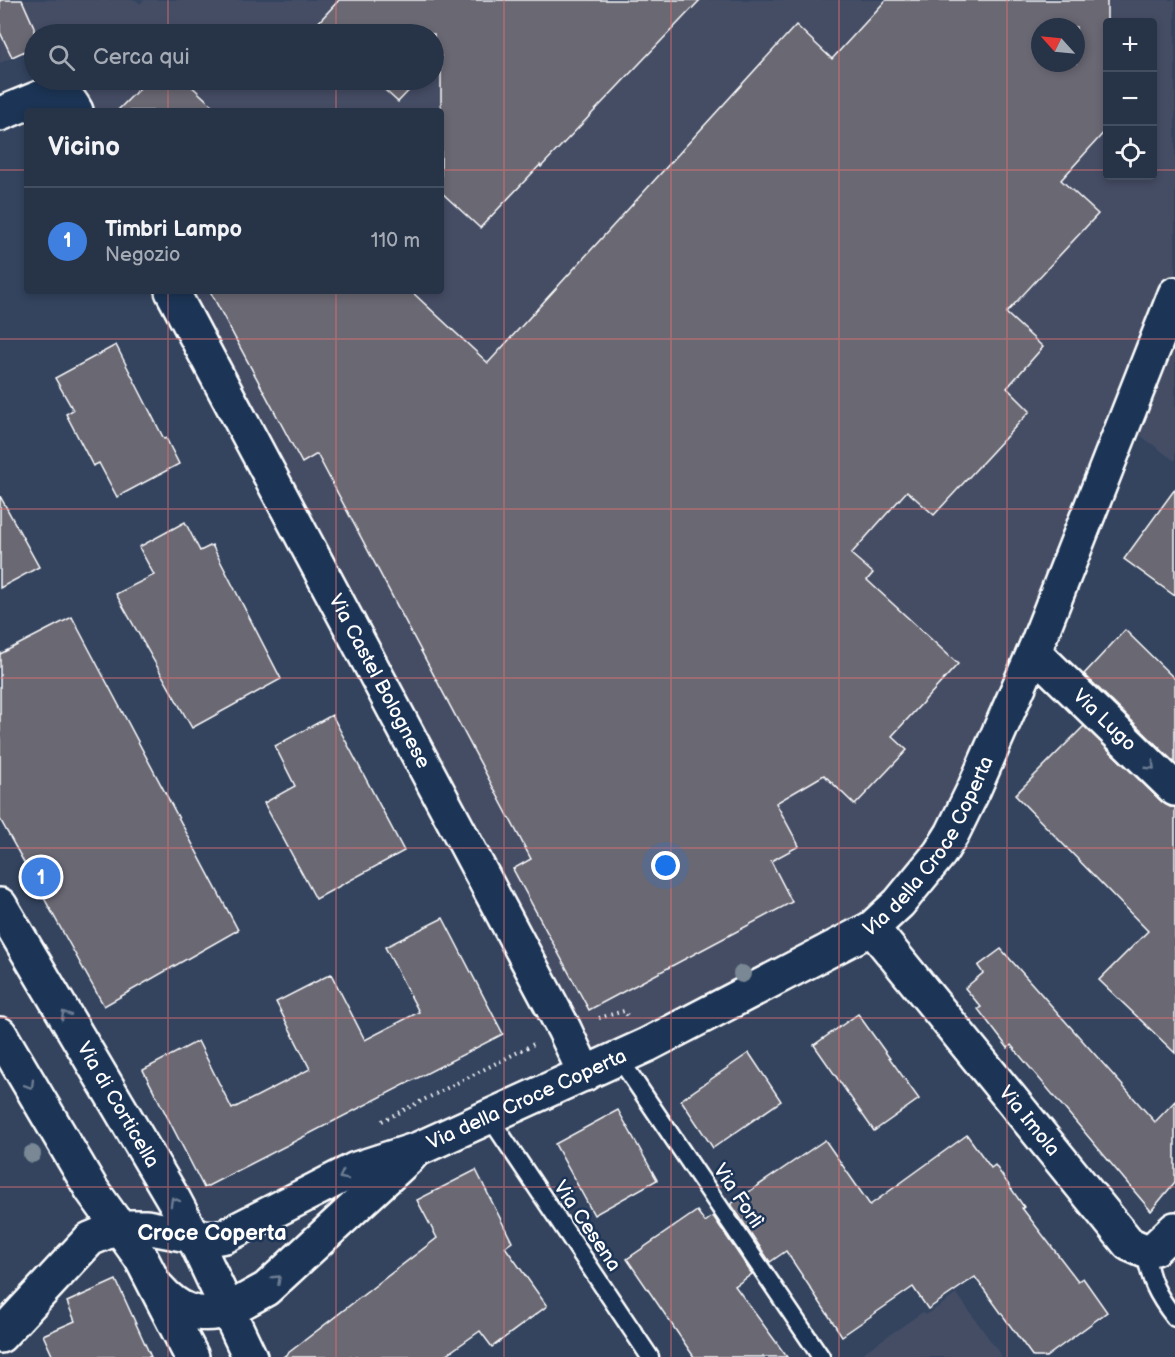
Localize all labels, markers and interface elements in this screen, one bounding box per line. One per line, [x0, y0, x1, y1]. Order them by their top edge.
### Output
north arrow [1031, 18, 1085, 72]
map controls [1103, 18, 1157, 180]
button: + [1103, 18, 1157, 72]
search box [24, 24, 444, 90]
icon: search [45, 41, 78, 74]
text: Cerca qui [93, 44, 190, 71]
button: − [1103, 72, 1157, 126]
button: locate [1103, 126, 1157, 180]
text: Vicino [48, 132, 120, 163]
text: Timbri Lampo [105, 216, 242, 243]
text: 1 [63, 229, 72, 253]
text: 110 m [371, 229, 420, 253]
text: Negozio [105, 243, 180, 267]
street label: Via Castel Bolognese [323, 590, 435, 773]
street label: Via Lugo [1067, 684, 1141, 757]
street label: Via della Croce Coperta [859, 753, 999, 942]
one-way arrow [1144, 758, 1155, 769]
your location [651, 851, 680, 880]
pin: 1 [22, 854, 60, 900]
one-way arrow [60, 1011, 72, 1021]
street label: Via di Corticella [71, 1038, 164, 1172]
street label: Via della Croce Coperta [423, 1044, 630, 1155]
one-way arrow [22, 1079, 34, 1089]
street label: Via Imola [993, 1081, 1065, 1161]
street label: Via Forlì [708, 1159, 768, 1233]
one-way arrow [339, 1169, 350, 1180]
street label: Via Cesena [548, 1176, 626, 1276]
one-way arrow [170, 1197, 181, 1207]
district label: Croce Coperta [137, 1220, 287, 1247]
one-way arrow [270, 1275, 281, 1286]

